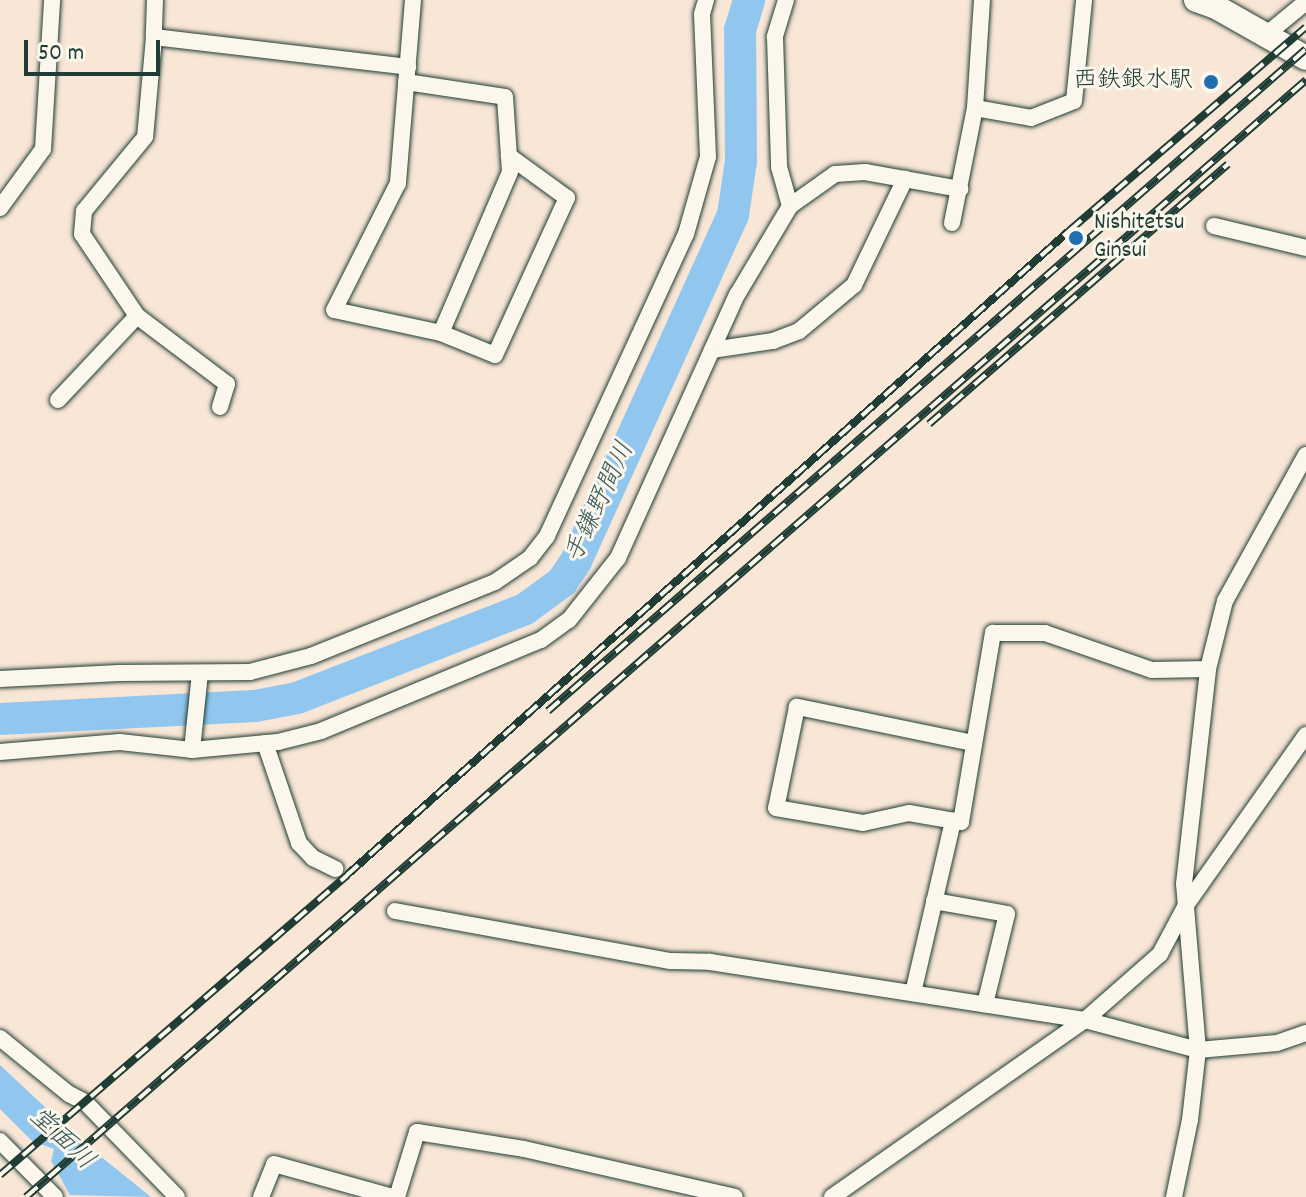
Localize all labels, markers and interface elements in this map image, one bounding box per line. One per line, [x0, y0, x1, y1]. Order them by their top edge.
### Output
scale bar [28, 24, 164, 74]
text: 50 m [38, 37, 84, 71]
place label: 西鉄銀水駅 [1073, 68, 1193, 96]
marker: 西鉄銀水駅 [1200, 71, 1222, 93]
place label: Nishitetsu Ginsui [1094, 210, 1184, 266]
marker: Nishitetsu Ginsui [1065, 227, 1087, 249]
water label: 手鎌野間川 [559, 437, 643, 569]
water label: 堂面川 [22, 1102, 100, 1178]

